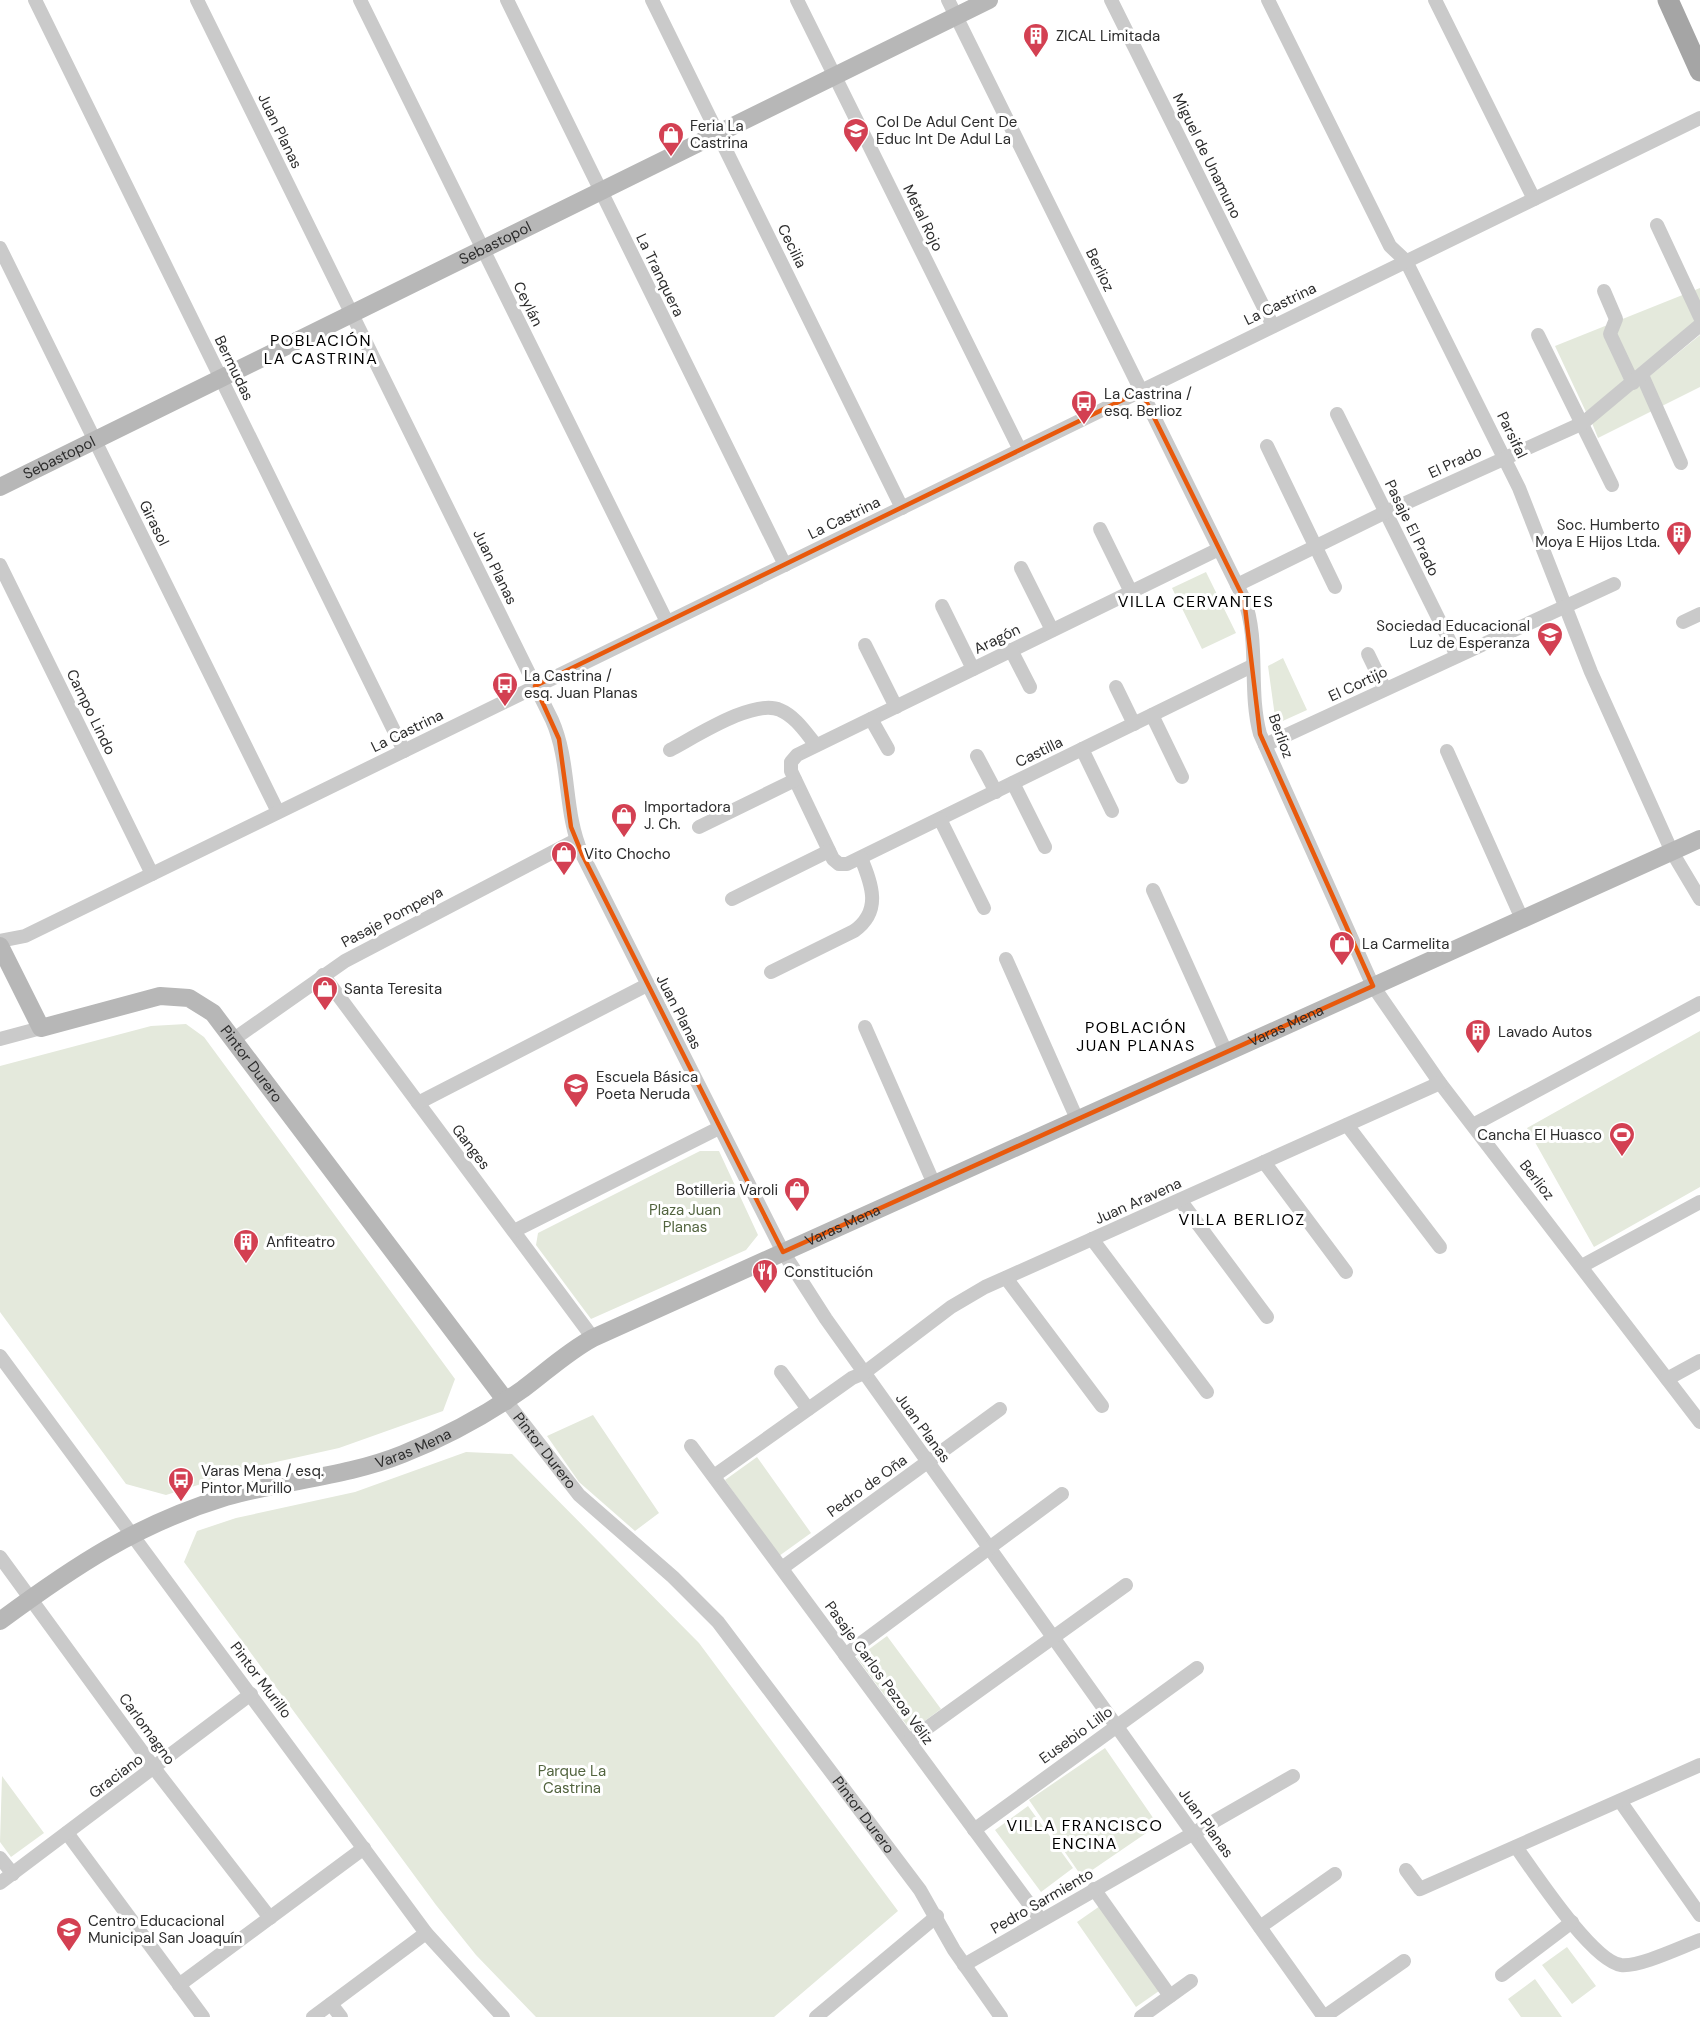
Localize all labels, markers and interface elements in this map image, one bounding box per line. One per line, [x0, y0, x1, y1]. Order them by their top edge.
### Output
building icon: ZICAL Limitada [1021, 21, 1051, 59]
place label: ZICAL Limitada [1056, 26, 1160, 46]
street label: Juan Planas [253, 90, 307, 172]
street label: Miguel de Unamuno [1168, 90, 1246, 222]
place label: Col De Adul Cent De Educ Int De Adul La [876, 112, 1017, 149]
place label: Feria La Castrina [690, 116, 748, 153]
school or university icon: Col De Adul Cent De Educ Int De Adul La [841, 116, 871, 154]
shop icon: Feria La Castrina [656, 120, 686, 158]
street label: Metal Rojo [898, 181, 948, 255]
street label: Sebastopol [456, 217, 535, 269]
street label: Cecilia [773, 221, 811, 271]
street label: La Tranquera [631, 230, 689, 320]
street label: Berlioz [1081, 245, 1119, 295]
street label: Ceylán [509, 278, 547, 330]
street label: La Castrina [1241, 278, 1319, 330]
district label: POBLACIÓN LA CASTRINA [264, 330, 378, 369]
street label: Bermudas [210, 332, 258, 404]
place label: La Castrina / esq. Berlioz [1104, 384, 1192, 421]
bus stop icon: La Castrina / esq. Berlioz [1069, 388, 1099, 426]
street label: Parsifal [1492, 408, 1532, 462]
street label: Sebastopol [20, 432, 99, 484]
street label: El Prado [1425, 441, 1485, 483]
street label: Pasaje El Prado [1380, 476, 1444, 580]
street label: La Castrina [805, 492, 883, 544]
street label: Girasol [134, 497, 174, 549]
place label: Soc. Humberto Moya E Hijos Ltda. [1535, 515, 1660, 552]
building icon: Soc. Humberto Moya E Hijos Ltda. [1664, 519, 1694, 557]
street label: Juan Planas [468, 526, 522, 608]
district label: VILLA CERVANTES [1118, 591, 1274, 612]
place label: Sociedad Educacional Luz de Esperanza [1376, 616, 1530, 653]
street label: Aragón [970, 619, 1024, 659]
school or university icon: Sociedad Educacional Luz de Esperanza [1535, 620, 1565, 658]
street label: El Cortijo [1325, 662, 1391, 706]
street label: Campo Lindo [62, 666, 120, 758]
place label: La Castrina / esq. Juan Planas [524, 666, 638, 703]
bus stop icon: La Castrina / esq. Juan Planas [490, 670, 520, 708]
street label: La Castrina [368, 705, 446, 757]
street label: Berlioz [1264, 711, 1298, 761]
street label: Castilla [1012, 732, 1066, 772]
place label: Importadora J. Ch. [644, 797, 731, 834]
shop icon: Importadora J. Ch. [609, 801, 639, 839]
shop icon: Vito Chocho [549, 839, 579, 877]
place label: Vito Chocho [584, 844, 671, 864]
street label: Pasaje Pompeya [338, 882, 446, 952]
shop icon: La Carmelita [1327, 929, 1357, 967]
place label: La Carmelita [1362, 934, 1449, 954]
street label: Juan Planas [652, 971, 706, 1053]
shop icon: Santa Teresita [310, 974, 340, 1012]
place label: Santa Teresita [344, 979, 442, 999]
street label: Varas Mena [1245, 1000, 1327, 1051]
district label: POBLACIÓN JUAN PLANAS [1076, 1017, 1196, 1056]
building icon: Lavado Autos [1463, 1017, 1493, 1055]
street label: Pintor Durero [216, 1021, 287, 1107]
place label: Lavado Autos [1498, 1022, 1592, 1042]
place label: Escuela Básica Poeta Neruda [596, 1067, 698, 1104]
school or university icon: Escuela Básica Poeta Neruda [561, 1071, 591, 1109]
street label: Ganges [447, 1120, 495, 1174]
sports icon: Cancha El Huasco [1607, 1120, 1637, 1158]
place label: Cancha El Huasco [1477, 1125, 1602, 1145]
street label: Berlioz [1515, 1156, 1559, 1204]
street label: Juan Aravena [1091, 1173, 1185, 1229]
shop icon: Botilleria Varoli [782, 1175, 812, 1213]
place label: Botilleria Varoli [676, 1180, 778, 1200]
park label: Plaza Juan Planas [649, 1200, 721, 1237]
street label: Varas Mena [802, 1200, 884, 1251]
district label: VILLA BERLIOZ [1178, 1209, 1306, 1230]
building icon: Anfiteatro [231, 1227, 261, 1265]
place label: Anfiteatro [266, 1232, 335, 1252]
restaurant icon: Constitución [750, 1257, 780, 1295]
place label: Constitución [784, 1262, 873, 1282]
street label: Juan Planas [891, 1389, 955, 1467]
street label: Pintor Durero [509, 1408, 581, 1493]
street label: Varas Mena [373, 1424, 455, 1473]
street label: Pedro de Oña [823, 1450, 911, 1522]
place label: Varas Mena / esq. Pintor Murillo [201, 1461, 324, 1498]
bus stop icon: Varas Mena / esq. Pintor Murillo [166, 1465, 196, 1503]
street label: Pasaje Carlos Pezoa Véliz [820, 1597, 938, 1749]
street label: Pintor Murillo [226, 1638, 296, 1722]
street label: Carlomagno [114, 1689, 180, 1769]
street label: Eusebio Lillo [1035, 1702, 1117, 1768]
street label: Graciano [85, 1749, 147, 1803]
park label: Parque La Castrina [538, 1761, 606, 1798]
street label: Pintor Durero [828, 1772, 899, 1858]
street label: Juan Planas [1174, 1784, 1238, 1862]
district label: VILLA FRANCISCO ENCINA [1007, 1815, 1163, 1854]
street label: Pedro Sarmiento [987, 1863, 1097, 1939]
place label: Centro Educacional Municipal San Joaquín [88, 1911, 242, 1948]
school or university icon: Centro Educacional Municipal San Joaquín [54, 1915, 84, 1953]

